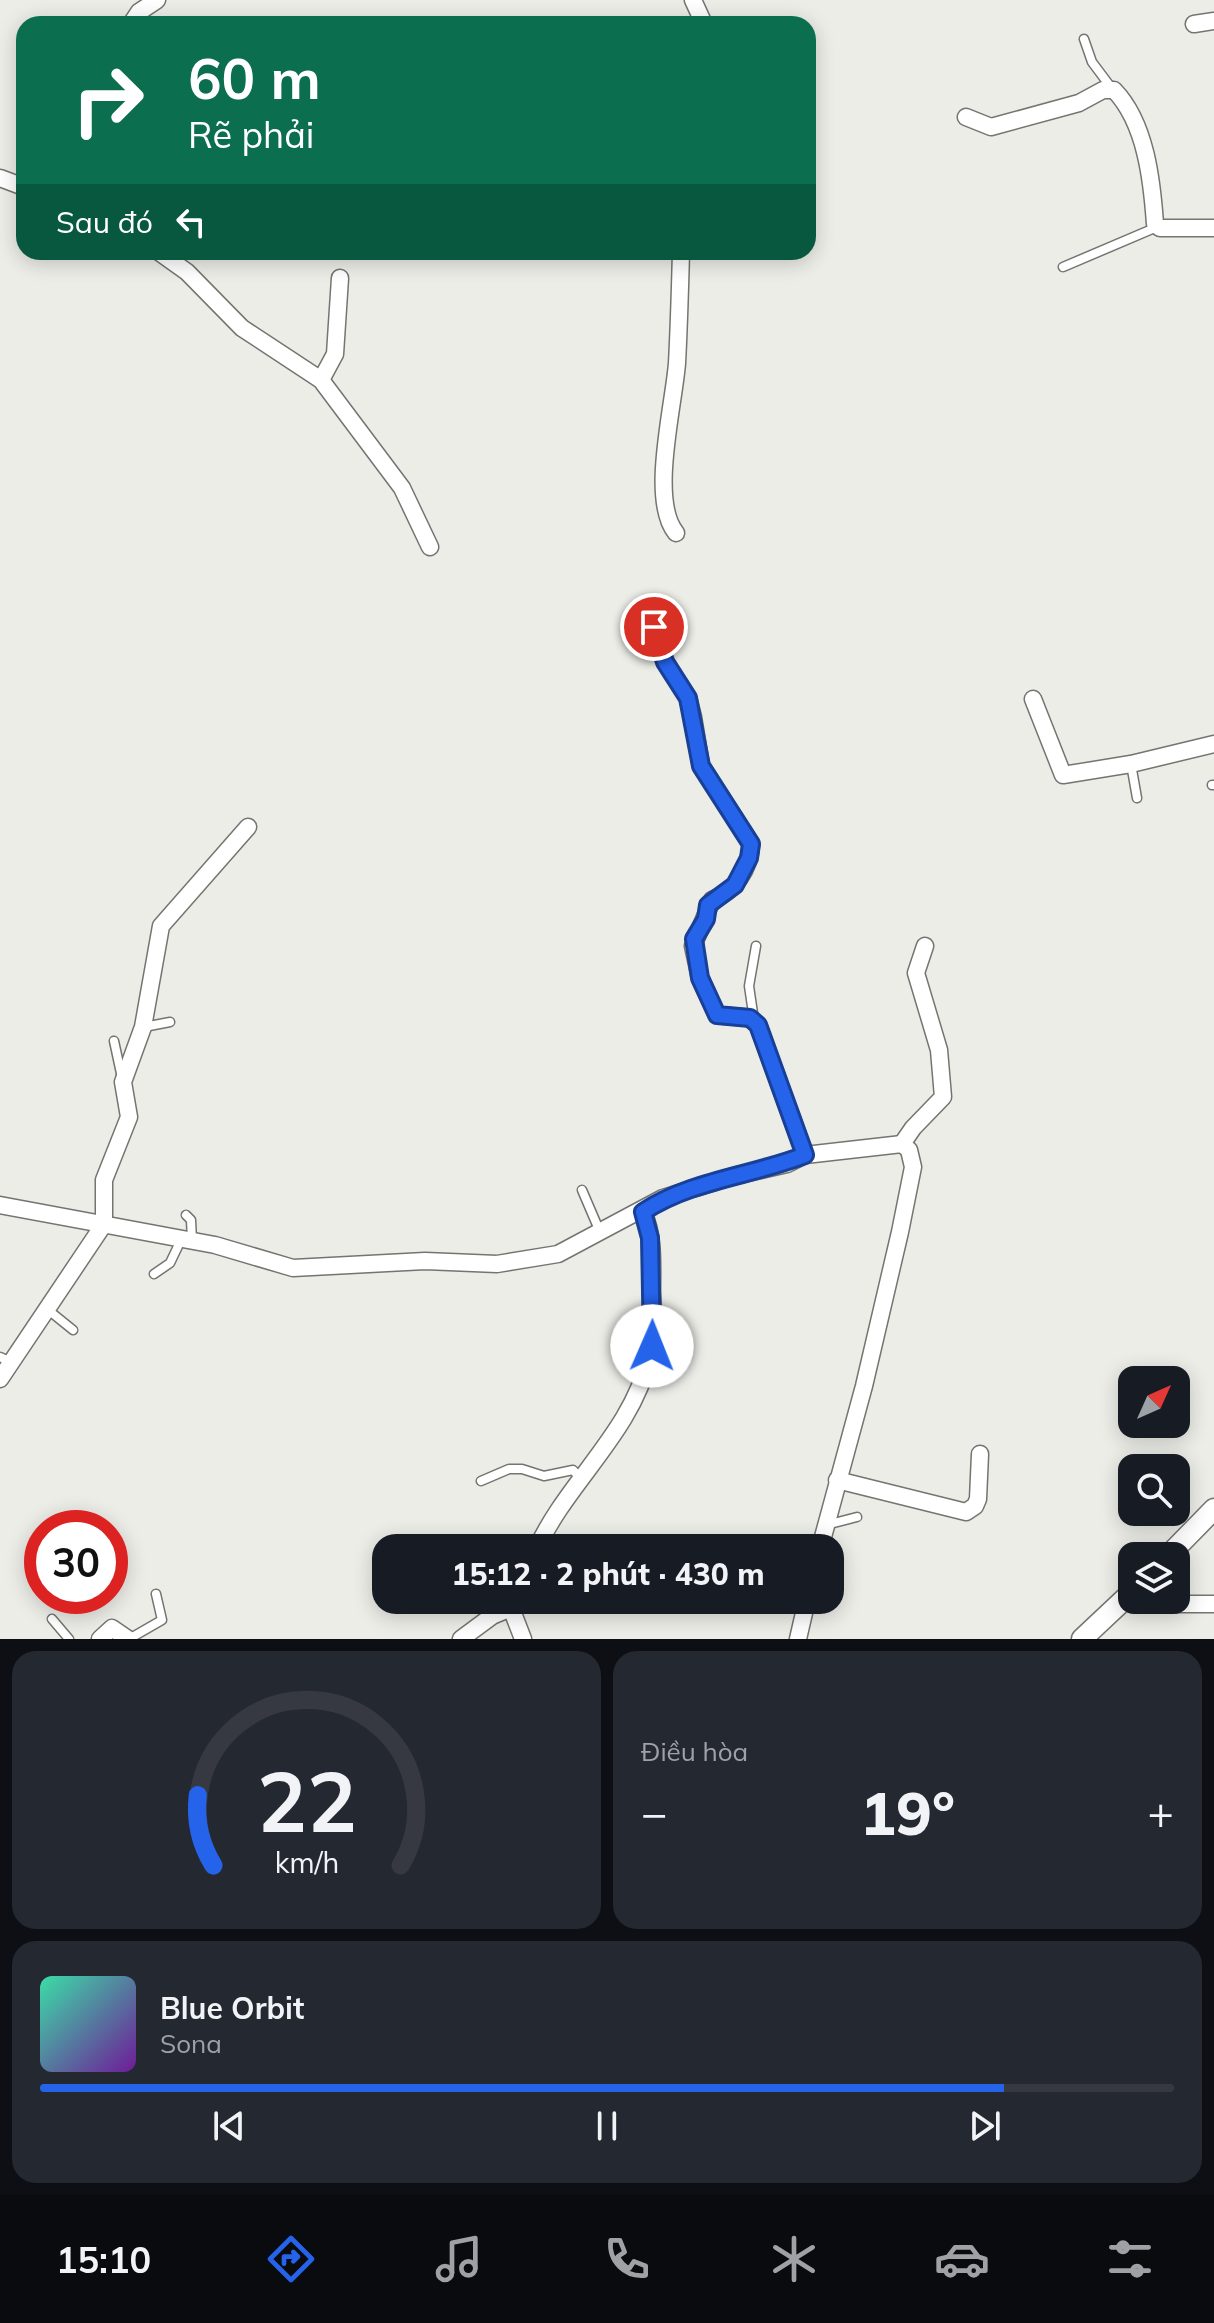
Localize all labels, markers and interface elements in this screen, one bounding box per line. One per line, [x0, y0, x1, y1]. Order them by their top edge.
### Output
text: 60 m [188, 43, 321, 113]
icon: right [56, 48, 160, 152]
text: Rẽ phải [188, 112, 314, 157]
icon: left [169, 200, 213, 244]
text: Sau đó [56, 203, 153, 241]
pin [620, 593, 688, 661]
icon: arrive [632, 605, 676, 649]
position arrow [610, 1304, 694, 1388]
north arrow [1118, 1366, 1190, 1438]
map controls [1118, 1366, 1190, 1614]
button: search [1118, 1454, 1190, 1526]
speed limit sign: 30 [24, 1510, 128, 1614]
button: layers [1118, 1542, 1190, 1614]
text: 15:12 · 2 phút · 430 m [451, 1555, 765, 1593]
text: Điều hòa [641, 1735, 748, 1768]
text: 22 [257, 1748, 356, 1853]
text: 19° [860, 1775, 955, 1850]
text: − [641, 1785, 667, 1840]
text: + [1148, 1785, 1174, 1840]
text: km/h [274, 1844, 339, 1880]
text: Blue Orbit [160, 1989, 304, 2027]
text: Sona [160, 2027, 222, 2060]
icon: previous [207, 2104, 251, 2148]
icon: pause [585, 2104, 629, 2148]
icon: next [963, 2104, 1007, 2148]
icon: directions [263, 2231, 319, 2287]
icon: music [431, 2231, 487, 2287]
icon: phone [599, 2231, 655, 2287]
icon: climate [766, 2231, 822, 2287]
icon: car [934, 2231, 990, 2287]
icon: filters [1102, 2231, 1158, 2287]
text: 15:10 [56, 2237, 151, 2282]

